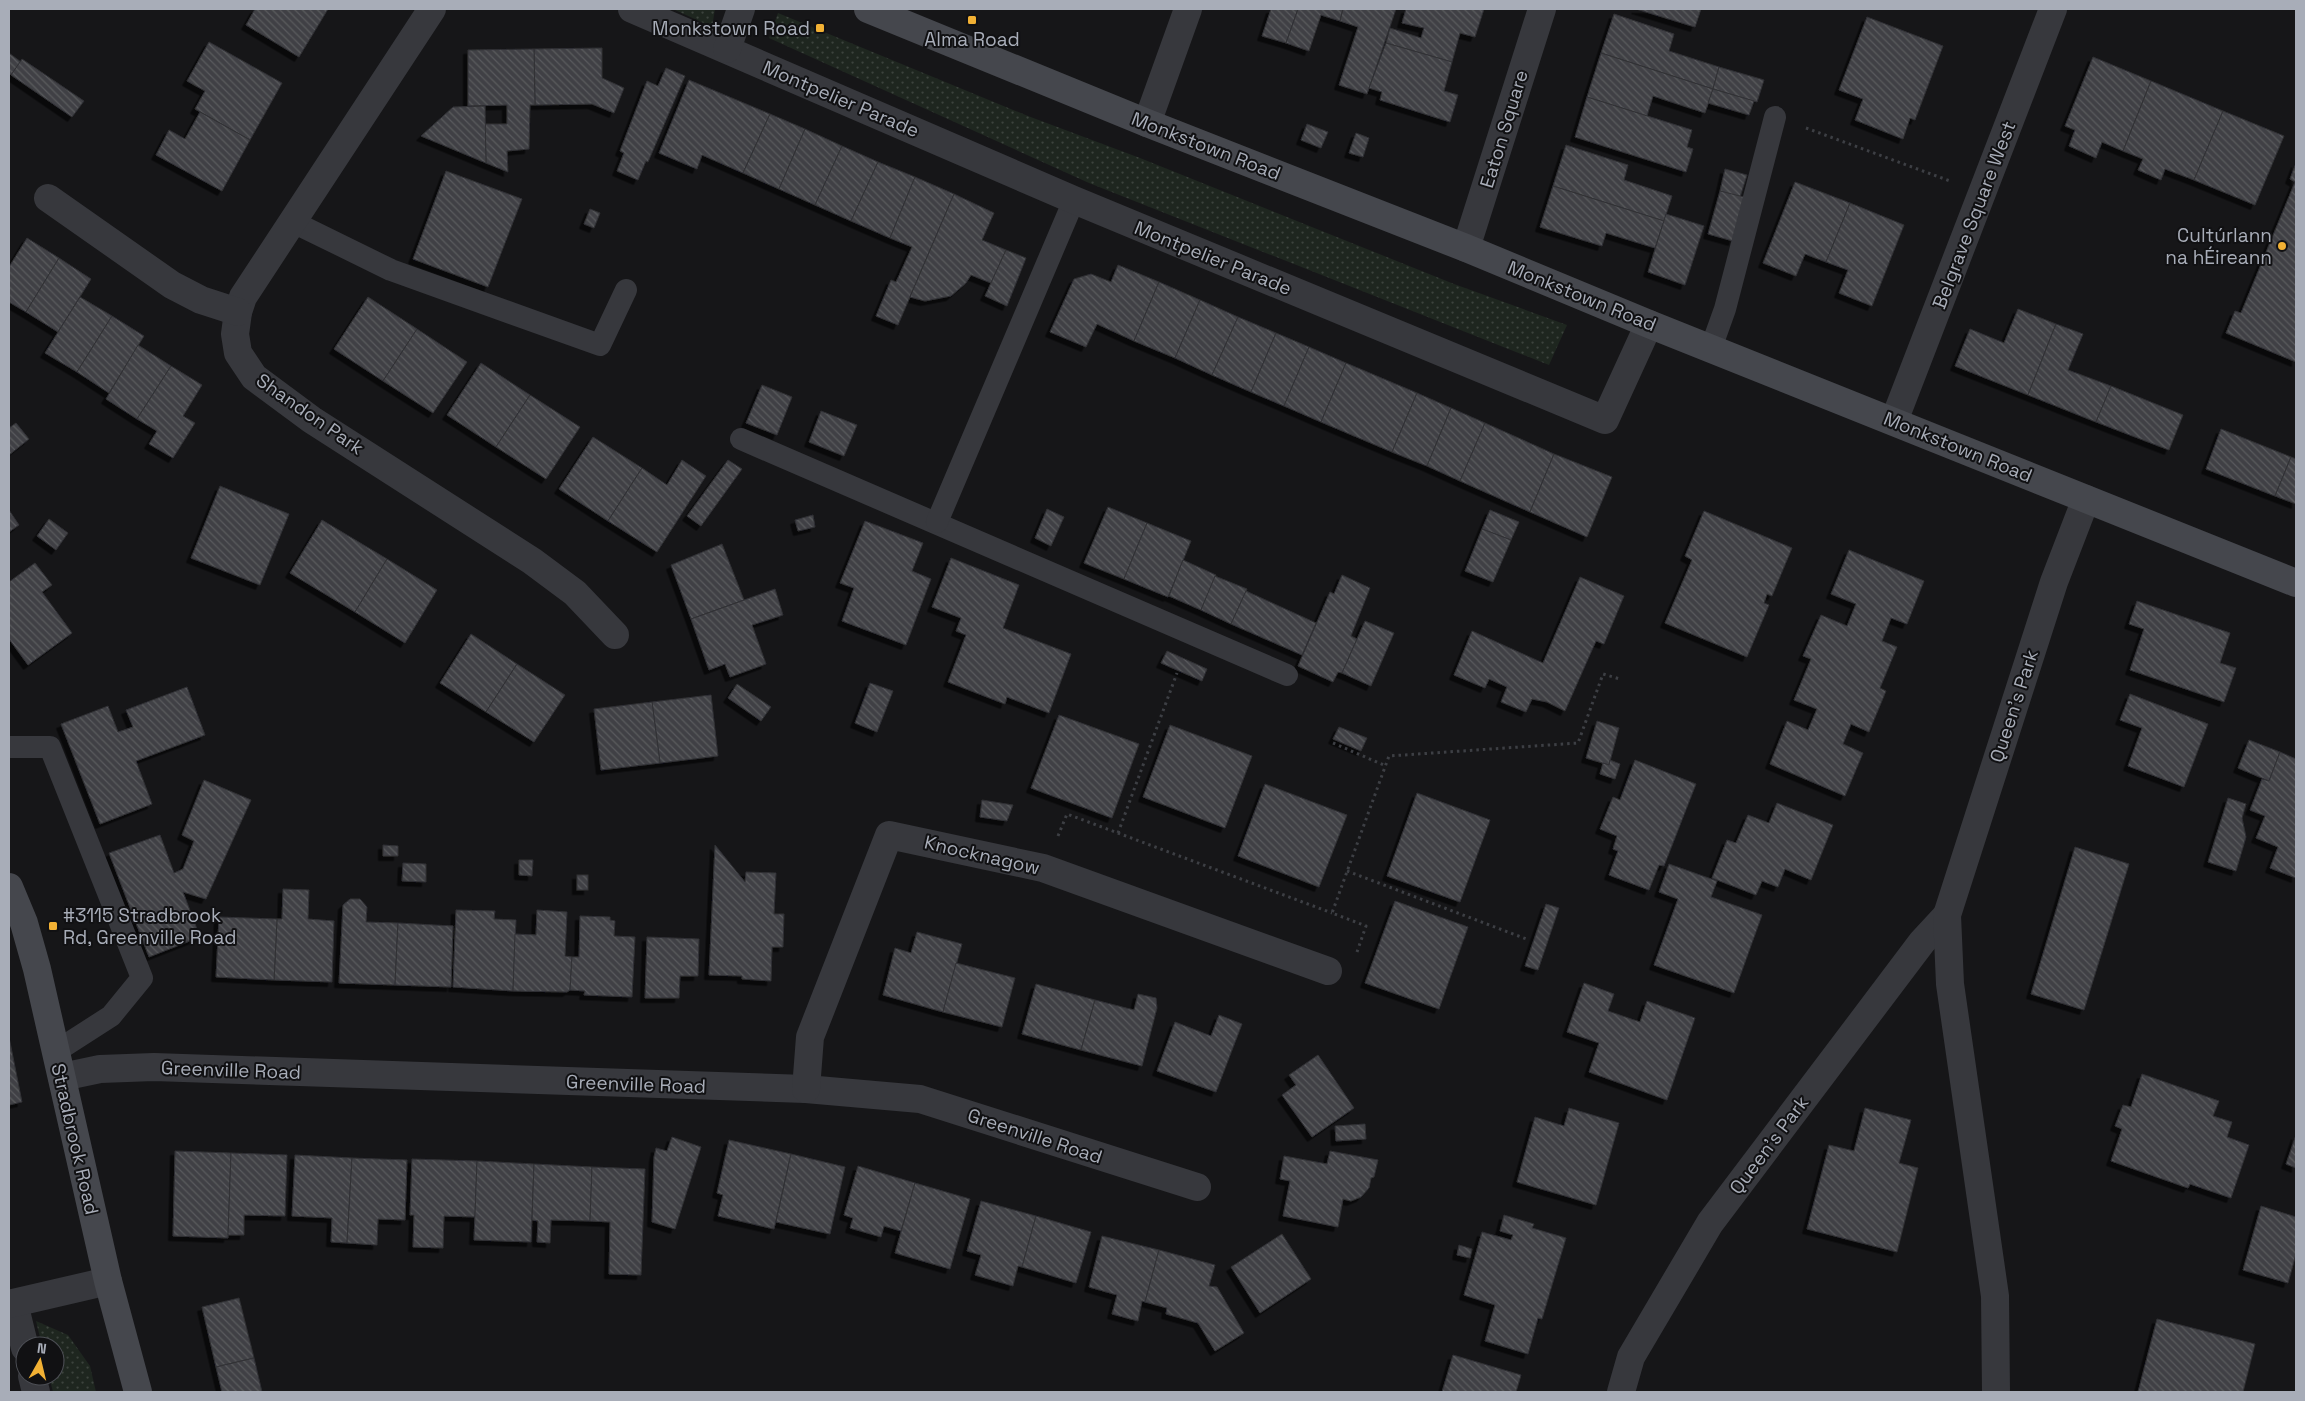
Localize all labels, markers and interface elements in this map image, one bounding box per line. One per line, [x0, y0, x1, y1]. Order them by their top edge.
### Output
marker: Alma Road [966, 14, 978, 26]
place label: Monkstown Road [652, 16, 810, 41]
marker: Monkstown Road [814, 22, 826, 34]
place label: Alma Road [924, 27, 1020, 52]
street label: Montpelier Parade [759, 55, 923, 143]
street label: Eaton Square [1474, 67, 1534, 191]
street label: Monkstown Road [1128, 106, 1284, 186]
street label: Belgrave Square West [1927, 117, 2021, 313]
street label: Montpelier Parade [1131, 215, 1295, 301]
place label: Cultúrlann na hÉireann [2165, 223, 2272, 270]
marker: Cultúrlann na hÉireann [2276, 240, 2288, 252]
street label: Monkstown Road [1504, 255, 1660, 337]
street label: Shandon Park [251, 368, 369, 460]
street label: Monkstown Road [1880, 406, 2036, 488]
street label: Queen's Park [1984, 646, 2044, 766]
street label: Knocknagow [922, 830, 1042, 880]
place label: #3115 Stradbrook Rd, Greenville Road [63, 903, 236, 950]
marker: #3115 Stradbrook Rd, Greenville Road [47, 920, 59, 932]
street label: Greenville Road [161, 1055, 301, 1085]
street label: Stradbrook Road [45, 1061, 105, 1217]
street label: Greenville Road [566, 1069, 706, 1099]
street label: Queen's Park [1724, 1091, 1814, 1199]
street label: Greenville Road [964, 1102, 1106, 1170]
north arrow [15, 1336, 65, 1386]
text: N [36, 1339, 48, 1358]

